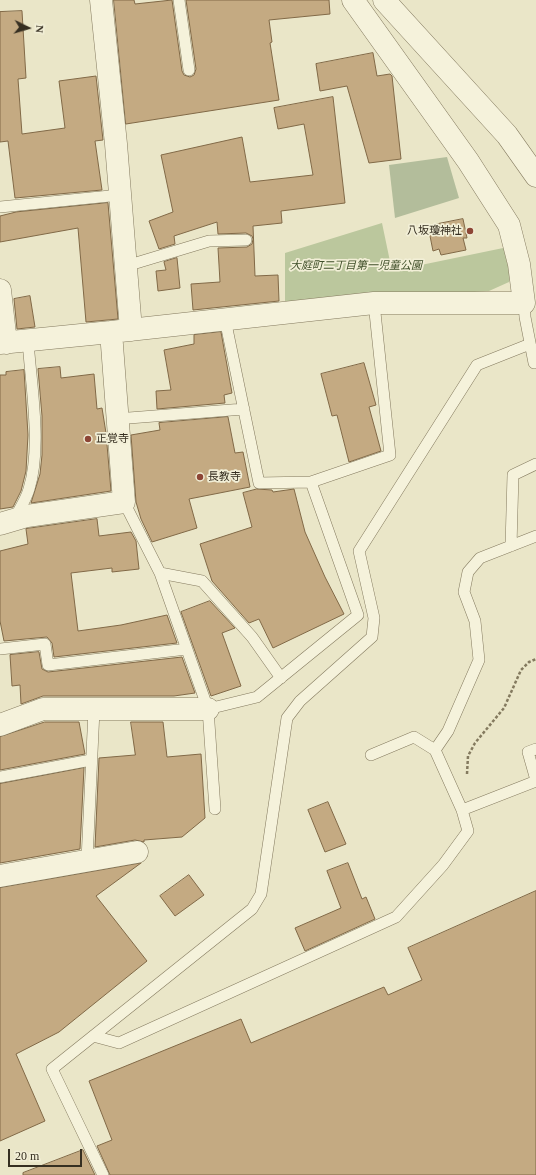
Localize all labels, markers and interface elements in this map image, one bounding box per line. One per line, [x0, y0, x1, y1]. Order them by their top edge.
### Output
north arrow [8, 8, 48, 48]
text: N [34, 25, 46, 34]
place label: 八坂瓊神社 [407, 224, 462, 238]
marker: 八坂瓊神社 [465, 226, 475, 236]
park label: 大庭町二丁目第一児童公園 [290, 259, 422, 273]
place label: 正覚寺 [96, 432, 129, 446]
marker: 正覚寺 [83, 434, 93, 444]
place label: 長教寺 [208, 470, 241, 484]
marker: 長教寺 [195, 472, 205, 482]
scale bar [10, 1141, 84, 1167]
text: 20 m [15, 1149, 39, 1163]

